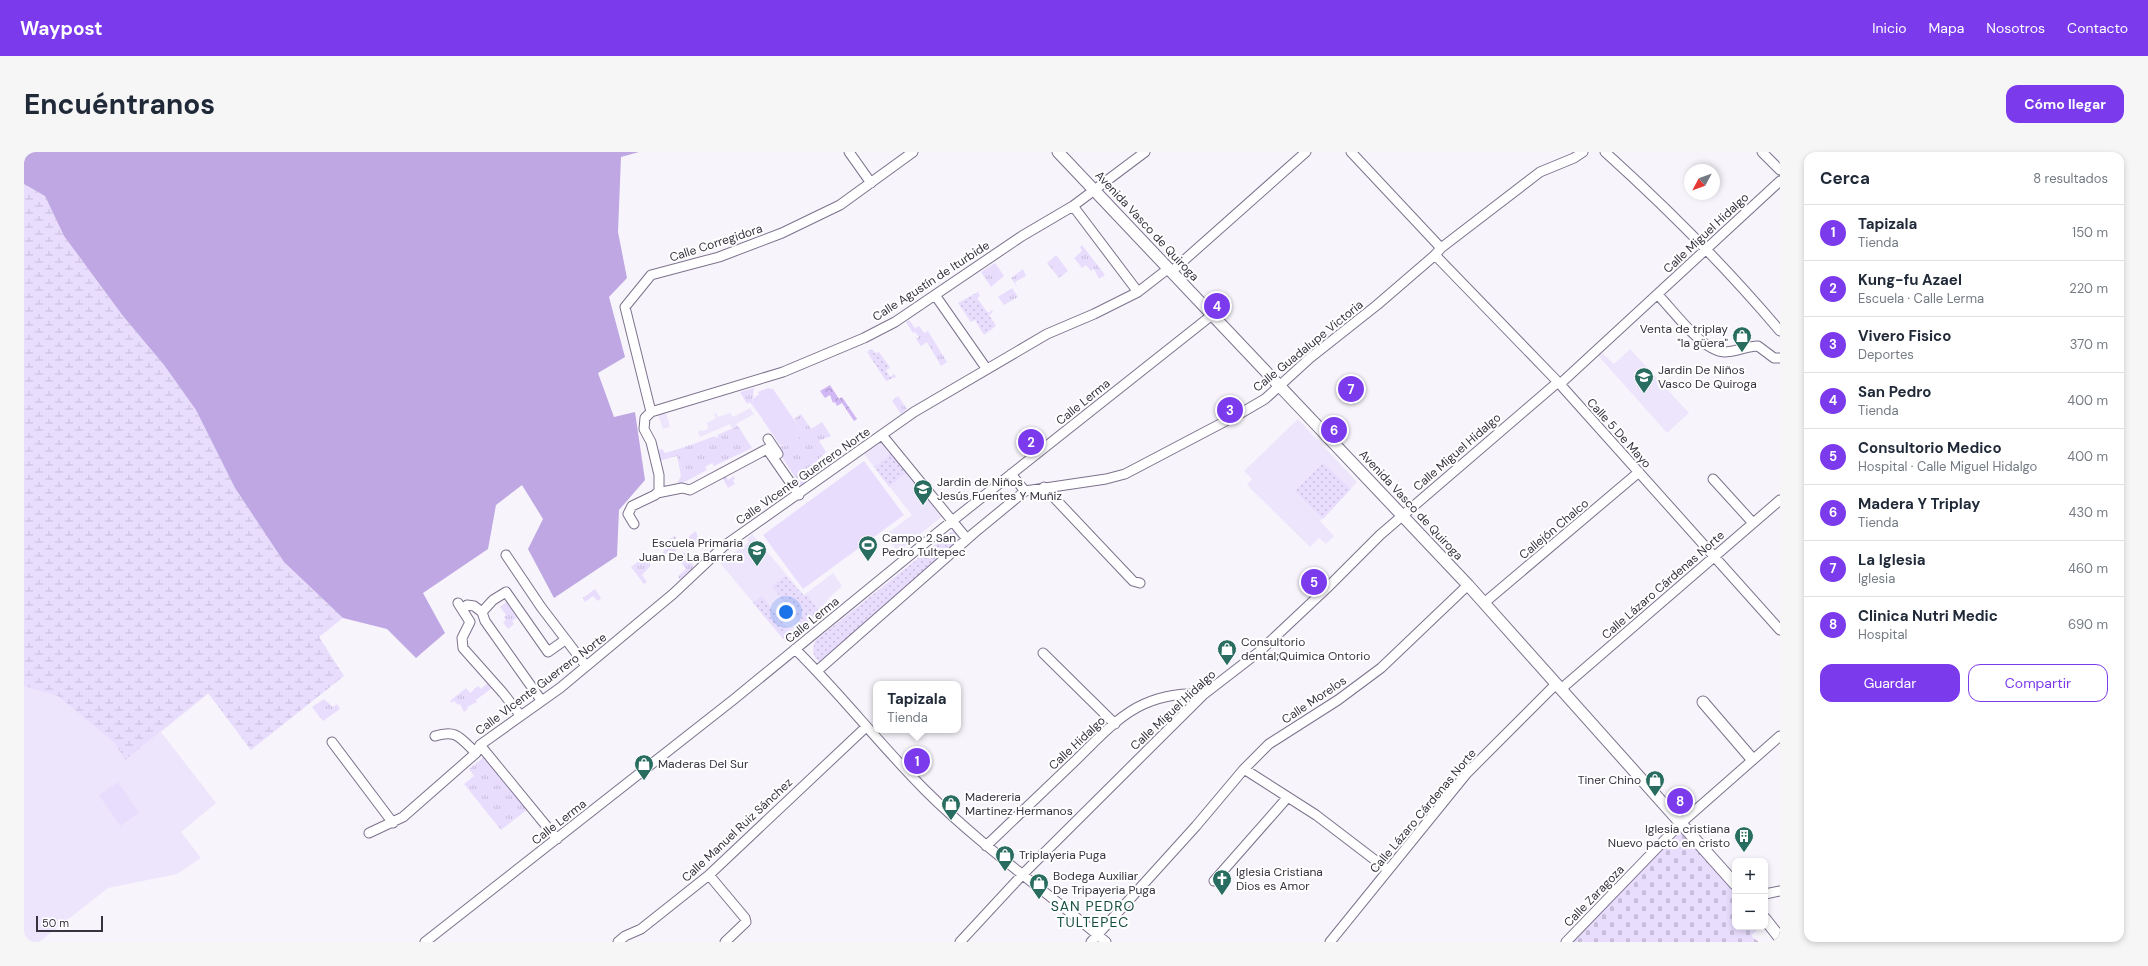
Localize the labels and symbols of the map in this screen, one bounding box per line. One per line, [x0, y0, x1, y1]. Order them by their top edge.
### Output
north arrow [1684, 164, 1720, 200]
street label: Avenida Vasco de Quiroga [1092, 167, 1202, 285]
street label: Calle Miguel Hidalgo [1660, 189, 1752, 277]
street label: Calle Corregidora [667, 220, 765, 266]
street label: Calle Agustín de Iturbide [869, 237, 993, 325]
pin: 4 [1204, 291, 1230, 321]
street label: Calle Guadalupe Victoria [1250, 297, 1366, 395]
place label: Venta de triplay "la güera" [1640, 321, 1728, 351]
shop icon: Venta de triplay "la güera" [1731, 325, 1753, 353]
place label: Jardin De Niños Vasco De Quiroga [1658, 362, 1757, 392]
school or university icon: Jardin De Niños Vasco De Quiroga [1633, 366, 1655, 394]
pin: 7 [1338, 374, 1364, 404]
street label: Calle Lerma [1053, 375, 1113, 429]
pin: 3 [1217, 395, 1243, 425]
street label: Calle 5 De Mayo [1583, 395, 1655, 471]
street label: Calle Miguel Hidalgo [1410, 410, 1504, 494]
pin: 6 [1321, 415, 1347, 445]
street label: Calle VIcente Guerrero Norte [733, 423, 873, 529]
pin: 2 [1018, 427, 1044, 457]
street label: Avenida Vasco de Quiroga [1356, 446, 1466, 564]
place label: Jardin de Niños Jesús Fuentes Y Muñiz [937, 474, 1062, 504]
school or university icon: Jardin de Niños Jesús Fuentes Y Muñiz [912, 478, 934, 506]
street label: Callejón Chalco [1516, 495, 1592, 563]
street label: Calle Lázaro Cárdenas Norte [1598, 527, 1728, 643]
place label: Campo 2 San Pedro Tultepec [882, 530, 966, 560]
sports icon: Campo 2 San Pedro Tultepec [857, 534, 879, 562]
place label: Escuela Primaria Juan De La Barrera [639, 535, 743, 565]
school or university icon: Escuela Primaria Juan De La Barrera [746, 539, 768, 567]
pin: 5 [1301, 567, 1327, 597]
street label: Calle Lerma [782, 593, 842, 647]
your location [776, 602, 796, 622]
street label: Calle VIcente Guerrero Norte [472, 629, 610, 739]
place label: Consultorio dental;Quimica Ontorio [1241, 634, 1370, 664]
shop icon: Consultorio dental;Quimica Ontorio [1216, 638, 1238, 666]
street label: Calle Miguel Hidalgo [1127, 666, 1219, 754]
street label: Calle Morelos [1279, 673, 1349, 727]
street label: Calle Hidalgo [1045, 713, 1109, 773]
street label: Calle Lázaro Cárdenas Norte [1366, 745, 1480, 876]
pin: 1 [904, 746, 930, 776]
shop icon: Maderas Del Sur [633, 753, 655, 781]
place label: Maderas Del Sur [658, 756, 749, 772]
shop icon: Tiner Chino [1644, 769, 1666, 797]
place label: Tiner Chino [1578, 772, 1641, 788]
street label: Calle Manuel Ruiz Sánchez [678, 775, 796, 885]
pin: 8 [1667, 786, 1693, 816]
place label: Madereria Martinez Hermanos [965, 789, 1073, 819]
shop icon: Madereria Martinez Hermanos [940, 793, 962, 821]
street label: Calle Lerma [528, 796, 590, 848]
place label: Iglesia cristiana Nuevo pacto en cristo [1608, 821, 1730, 851]
building icon: Iglesia cristiana Nuevo pacto en cristo [1733, 825, 1755, 853]
shop icon: Triplayeria Puga [994, 844, 1016, 872]
place label: Triplayeria Puga [1019, 847, 1106, 863]
street label: Calle Zaragoza [1560, 862, 1628, 930]
place label: Iglesia Cristiana Dios es Amor [1236, 864, 1323, 894]
place label: Bodega Auxiliar De Tripayeria Puga [1053, 868, 1156, 898]
church icon: Iglesia Cristiana Dios es Amor [1211, 868, 1233, 896]
shop icon: Bodega Auxiliar De Tripayeria Puga [1028, 872, 1050, 900]
district label: SAN PEDRO TULTEPEC [1051, 897, 1135, 931]
scale bar [36, 914, 103, 933]

